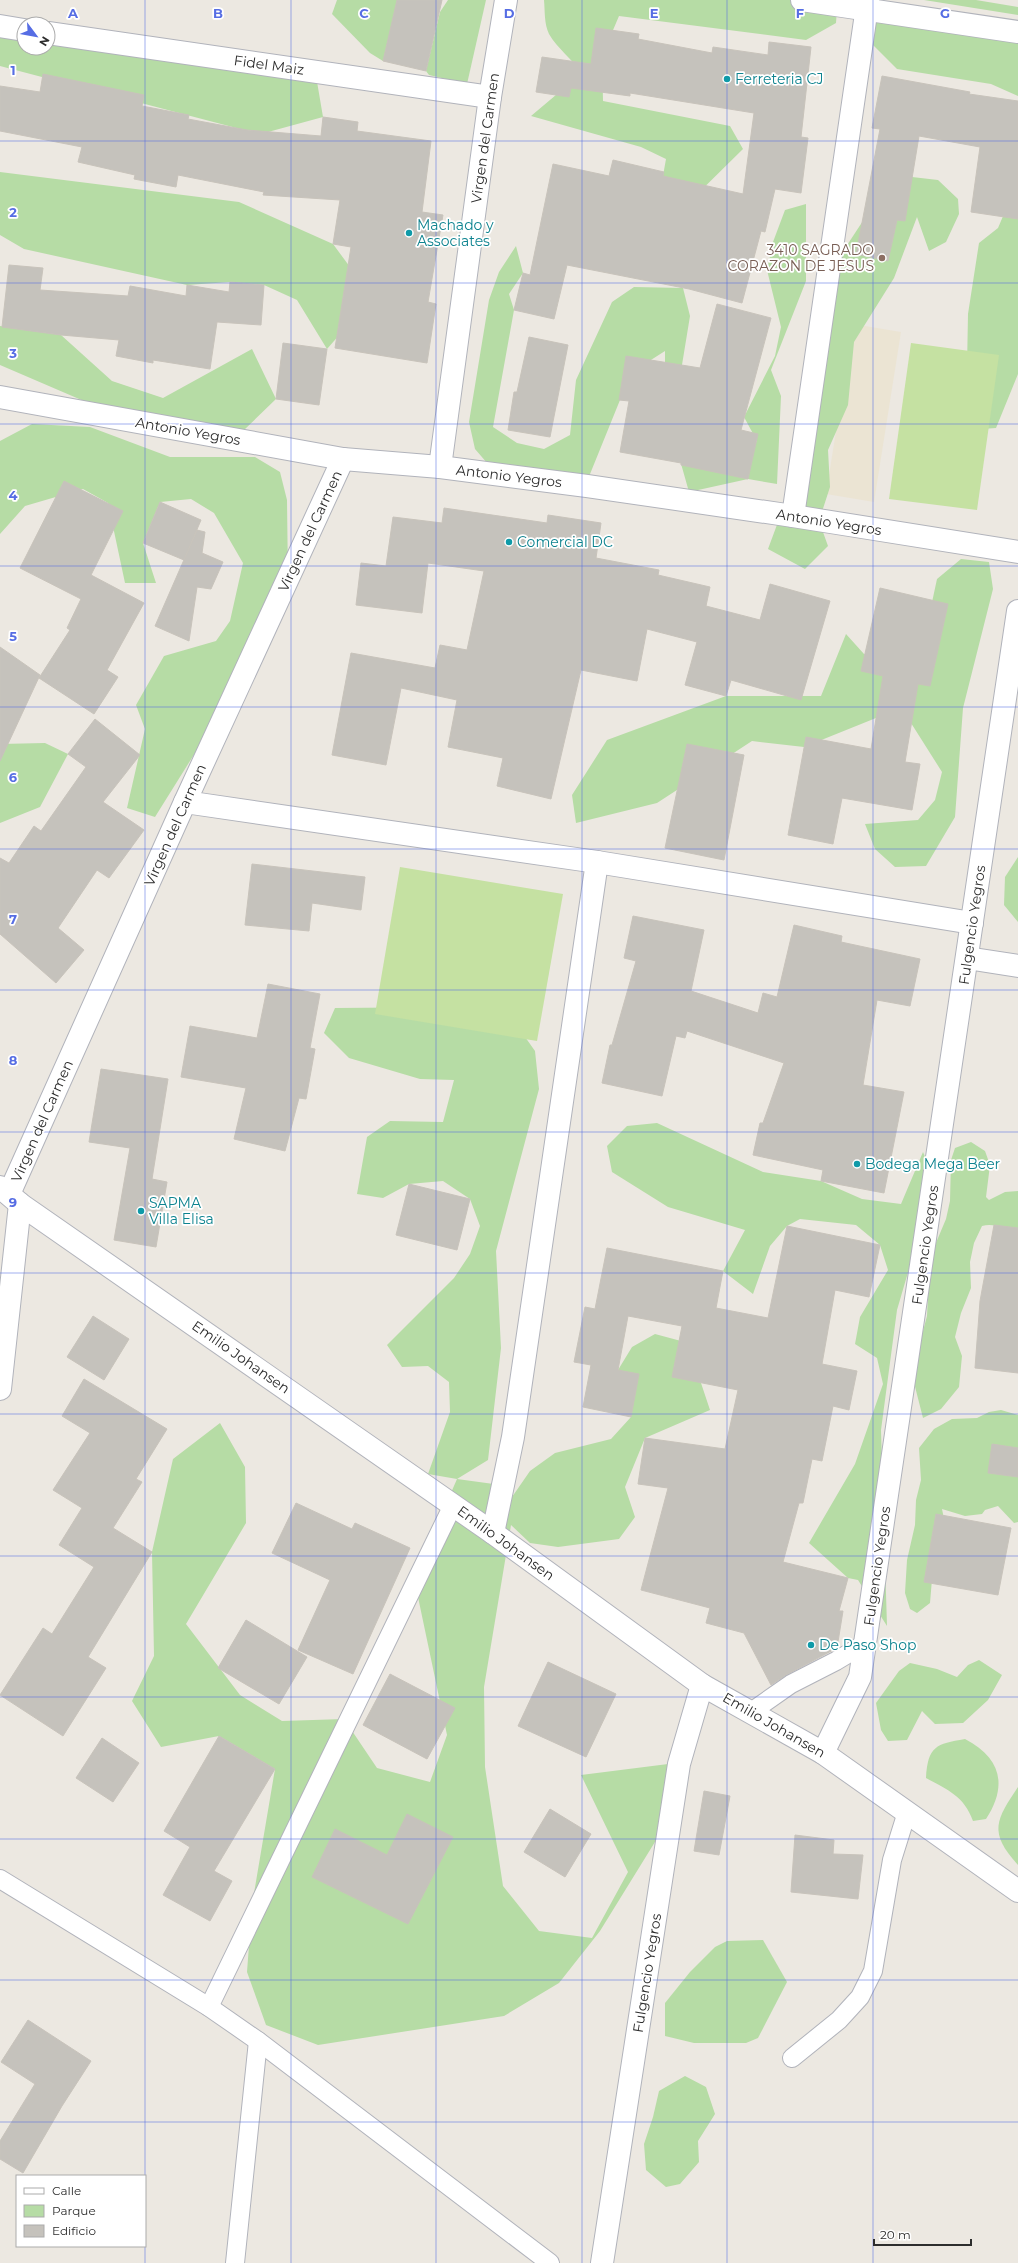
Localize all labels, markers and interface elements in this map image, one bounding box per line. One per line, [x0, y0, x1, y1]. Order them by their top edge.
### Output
text: A [67, 5, 79, 21]
text: B [213, 5, 223, 21]
text: C [359, 5, 369, 21]
text: D [504, 5, 515, 21]
text: E [650, 5, 659, 21]
text: F [796, 5, 804, 21]
text: G [940, 5, 950, 21]
north arrow [16, 16, 56, 56]
text: N [36, 34, 53, 49]
street label: Fidel Maiz [233, 51, 305, 79]
text: 1 [10, 62, 16, 78]
place label: Ferreteria CJ [735, 70, 823, 88]
street label: Virgen del Carmen [467, 72, 503, 204]
marker: Ferreteria CJ [722, 74, 732, 84]
text: 2 [9, 204, 17, 220]
place label: Machado y Associates [417, 216, 494, 250]
marker: Machado y Associates [404, 228, 414, 238]
place label: 3410 SAGRADO CORAZON DE JESUS [728, 241, 874, 275]
marker: 3410 SAGRADO CORAZON DE JESUS [877, 253, 887, 263]
text: 3 [8, 345, 17, 361]
street label: Antonio Yegros [134, 413, 242, 449]
street label: Antonio Yegros [455, 461, 563, 491]
street label: Virgen del Carmen [274, 468, 346, 594]
text: 4 [9, 487, 18, 503]
street label: Antonio Yegros [775, 505, 883, 539]
place label: Comercial DC [517, 533, 613, 551]
marker: Comercial DC [504, 537, 514, 547]
text: 5 [9, 628, 17, 644]
street label: Virgen del Carmen [140, 761, 210, 889]
text: 6 [9, 769, 18, 785]
street label: Fulgencio Yegros [955, 864, 989, 986]
text: 7 [9, 911, 17, 927]
text: 8 [9, 1052, 18, 1068]
street label: Virgen del Carmen [7, 1057, 77, 1185]
place label: Bodega Mega Beer [865, 1155, 1001, 1173]
marker: Bodega Mega Beer [852, 1159, 862, 1169]
street label: Fulgencio Yegros [908, 1184, 942, 1306]
text: 9 [9, 1194, 17, 1210]
place label: SAPMA Villa Elisa [149, 1194, 214, 1228]
marker: SAPMA Villa Elisa [136, 1206, 146, 1216]
street label: Emilio Johansen [188, 1316, 294, 1398]
street label: Emilio Johansen [454, 1502, 558, 1584]
street label: Fulgencio Yegros [860, 1505, 894, 1627]
place label: De Paso Shop [819, 1636, 916, 1654]
marker: De Paso Shop [806, 1640, 816, 1650]
street label: Emilio Johansen [719, 1688, 829, 1762]
street label: Fulgencio Yegros [629, 1912, 665, 2034]
legend [16, 2175, 146, 2247]
text: Calle [52, 2183, 81, 2198]
text: Parque [52, 2203, 96, 2218]
scale bar [874, 2221, 971, 2247]
text: Edificio [52, 2223, 96, 2238]
text: 20 m [880, 2227, 911, 2242]

